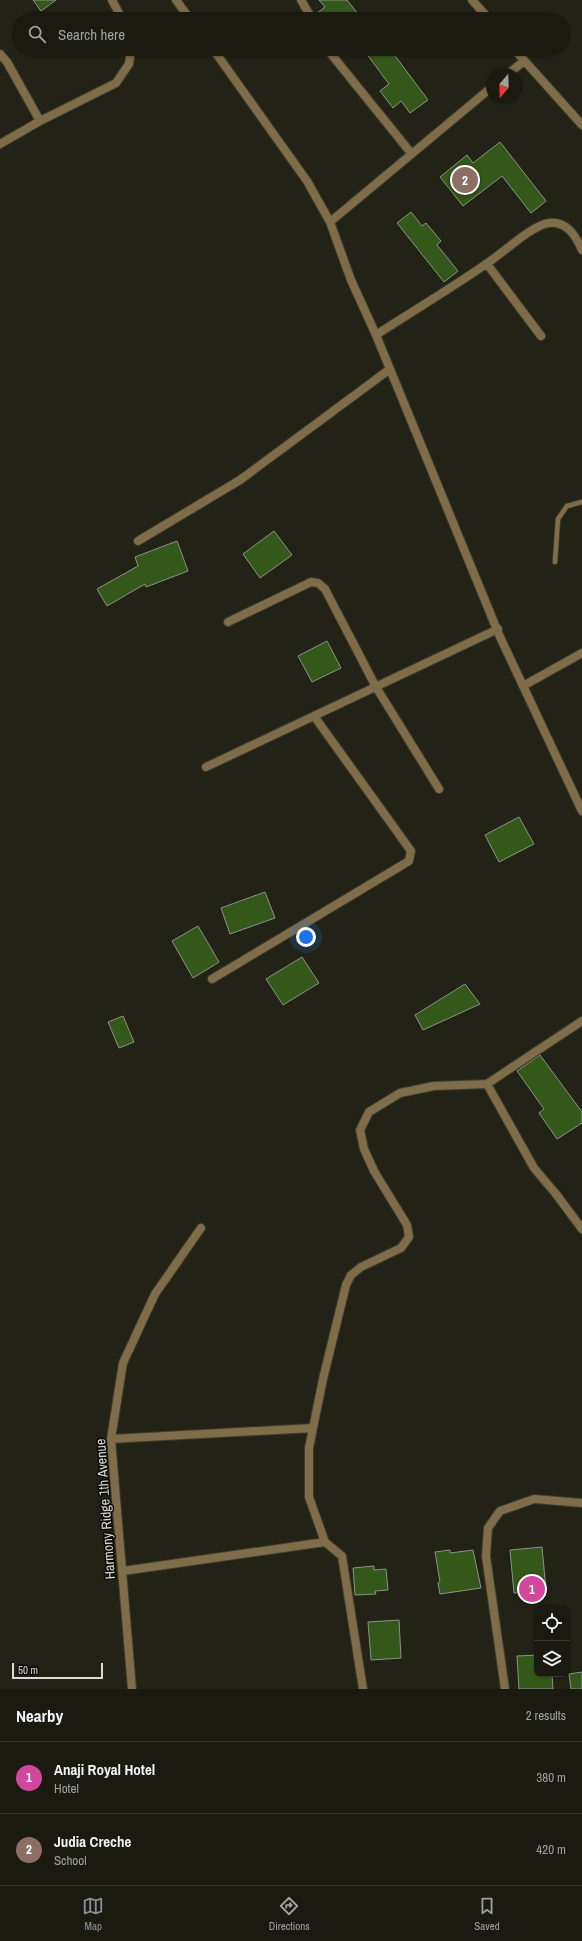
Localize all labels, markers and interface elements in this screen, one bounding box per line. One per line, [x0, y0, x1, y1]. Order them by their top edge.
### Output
search box [12, 12, 570, 56]
icon: search [26, 23, 48, 45]
text: Search here [58, 24, 125, 45]
north arrow [486, 68, 522, 104]
pin: 2 [452, 165, 478, 195]
your location [296, 927, 316, 947]
street label: Harmony Ridge 1th Avenue [91, 1438, 119, 1580]
pin: 1 [519, 1574, 545, 1604]
map controls [534, 1605, 570, 1677]
button: locate [534, 1605, 570, 1641]
button: layers [534, 1641, 570, 1677]
scale bar [12, 1661, 103, 1680]
text: 50 m [18, 1663, 38, 1677]
text: Nearby [16, 1704, 63, 1727]
text: 2 results [526, 1707, 566, 1724]
text: Anaji Royal Hotel [54, 1759, 155, 1780]
text: 1 [26, 1769, 32, 1786]
text: 380 m [536, 1769, 566, 1786]
text: Hotel [54, 1780, 79, 1797]
text: Judia Creche [54, 1831, 131, 1852]
text: 2 [26, 1841, 32, 1858]
text: 420 m [536, 1841, 566, 1858]
text: School [54, 1852, 87, 1869]
tab: Map [82, 1895, 104, 1933]
tab: Directions [269, 1895, 310, 1933]
tab: Saved [474, 1895, 500, 1933]

